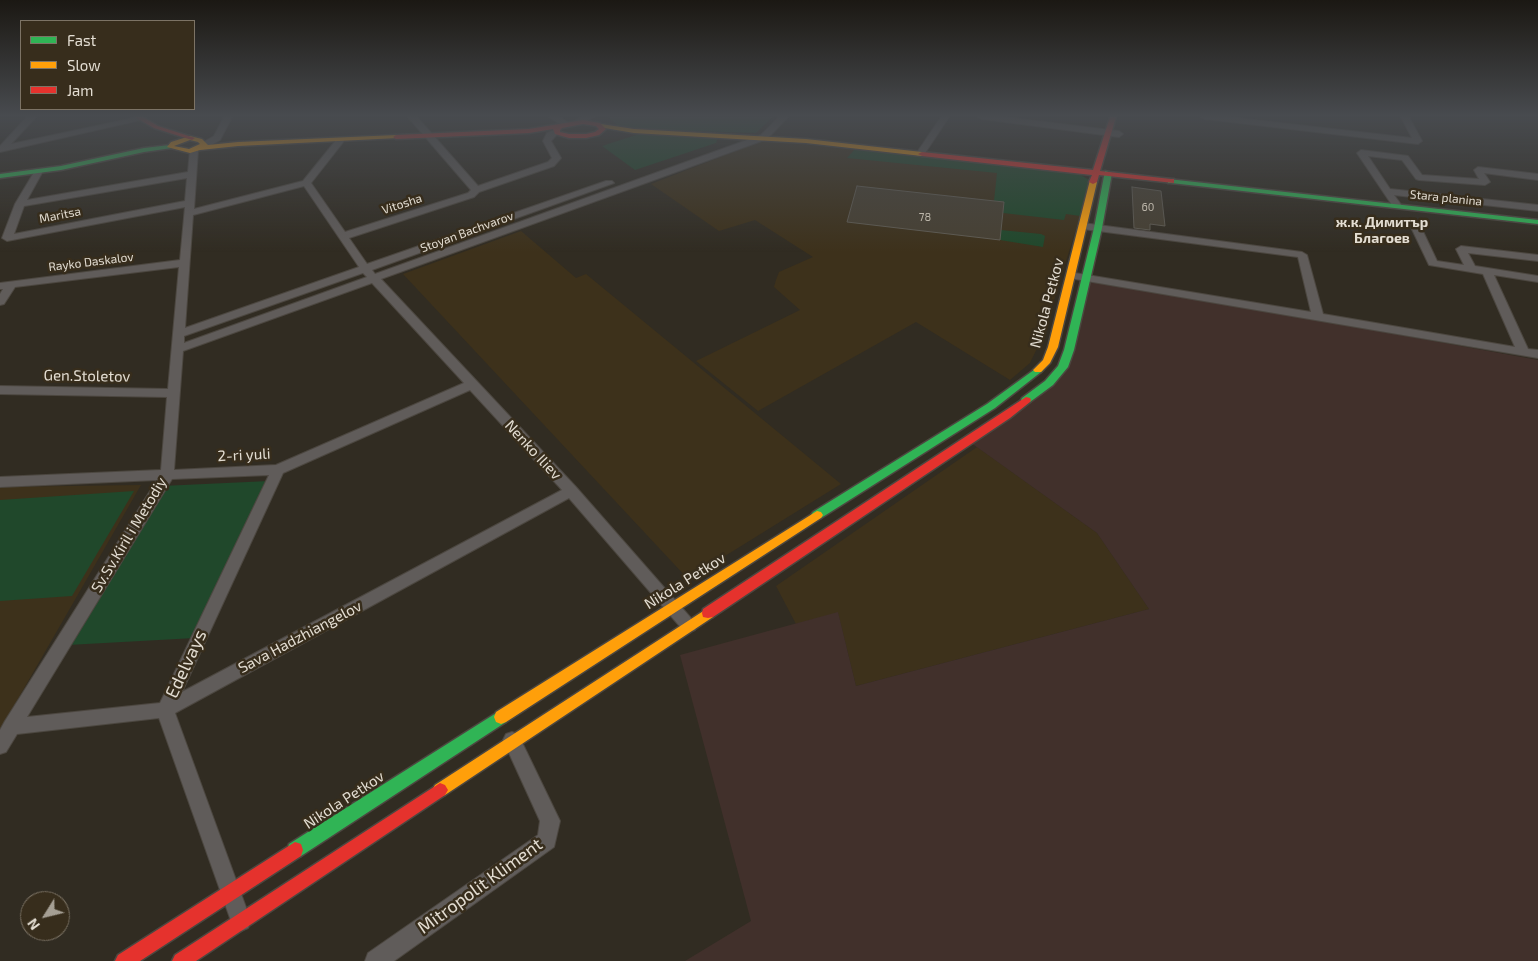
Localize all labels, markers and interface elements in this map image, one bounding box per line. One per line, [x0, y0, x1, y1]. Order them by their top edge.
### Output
legend [20, 20, 195, 110]
text: Fast [67, 31, 96, 49]
text: Slow [67, 56, 101, 74]
text: Jam [67, 81, 93, 99]
street label: Stara planina [1409, 187, 1483, 209]
street label: Vitosha [380, 191, 424, 217]
house number: 60 [1142, 200, 1154, 214]
street label: Maritsa [38, 204, 82, 226]
street label: Stoyan Bachvarov [418, 208, 516, 256]
house number: 78 [919, 210, 931, 224]
district label: ж.к. Димитър Благоев [1336, 214, 1428, 246]
street label: Rayko Daskalov [48, 250, 134, 274]
street label: Nikola Petkov [1026, 256, 1068, 350]
street label: Gen.Stoletov [43, 366, 131, 386]
street label: Nenko Iliev [501, 417, 565, 483]
street label: 2-ri yuli [217, 445, 271, 465]
street label: Sv.Sv.Kiril i Metodiy [87, 474, 171, 596]
street label: Nikola Petkov [641, 549, 729, 613]
street label: Sava Hadzhiangelov [235, 597, 365, 677]
street label: Edelvays [161, 626, 211, 702]
street label: Nikola Petkov [300, 767, 388, 833]
street label: Mitropolit Kliment [413, 834, 547, 938]
north arrow [20, 891, 70, 941]
text: N [23, 915, 43, 934]

